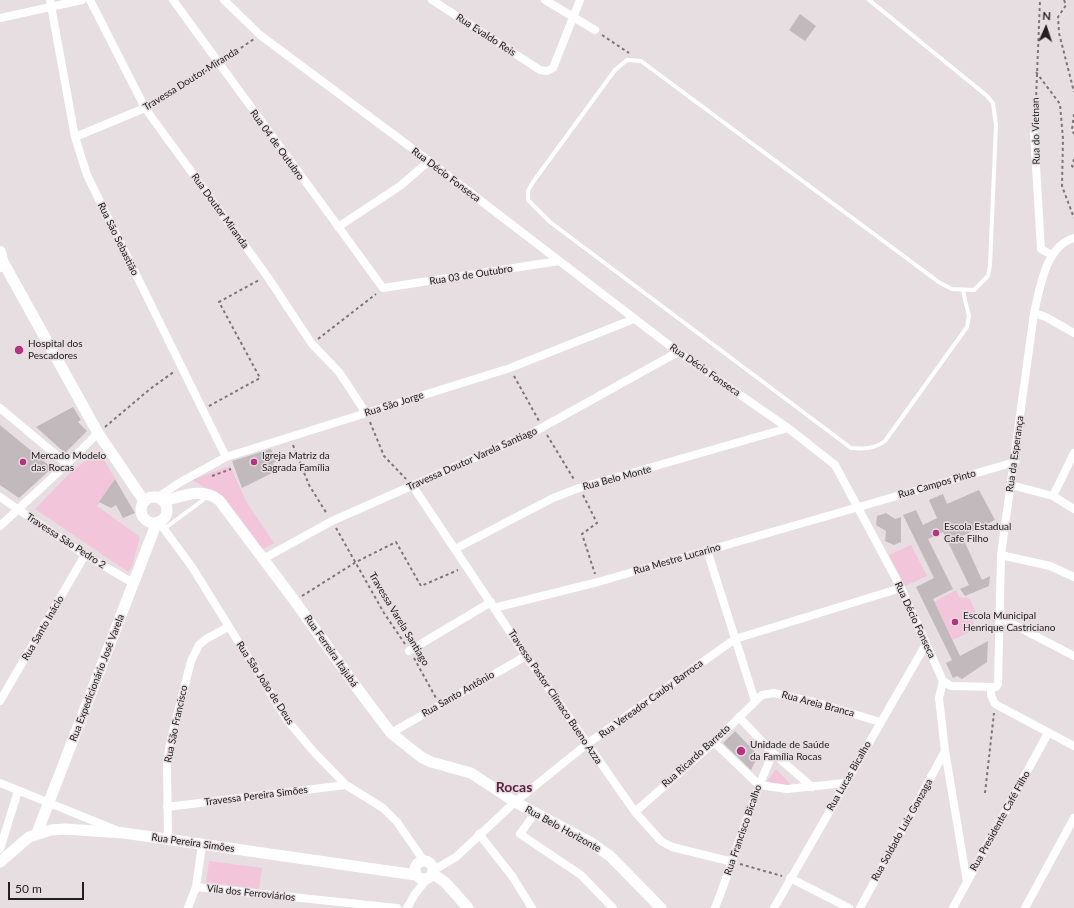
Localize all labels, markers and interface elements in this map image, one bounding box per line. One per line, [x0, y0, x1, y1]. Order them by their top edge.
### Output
north arrow [1026, 8, 1066, 48]
text: N [1042, 9, 1051, 22]
street label: Rua Evaldo Reis [454, 11, 518, 59]
street label: Travessa Doutor Miranda [141, 45, 241, 113]
street label: Rua do Vietnan [1029, 97, 1043, 165]
street label: Rua 04 de Outubro [247, 107, 307, 183]
street label: Rua Décio Fonseca [409, 145, 483, 205]
street label: Rua Doutor Miranda [189, 171, 251, 251]
street label: Rua São Sebastião [95, 200, 141, 278]
street label: Rua 03 de Outubro [429, 262, 513, 288]
place label: Hospital dos Pescadores [28, 338, 83, 362]
street label: Rua Décio Fonseca [667, 341, 743, 399]
marker: Hospital dos Pescadores [13, 344, 25, 356]
street label: Rua São Jorge [363, 389, 425, 419]
street label: Rua da Esperança [1004, 415, 1026, 493]
street label: Travessa Doutor Varela Santiago [405, 425, 539, 493]
place label: Mercado Modelo das Rocas [31, 450, 106, 474]
place label: Igreja Matriz da Sagrada Família [262, 450, 330, 474]
marker: Mercado Modelo das Rocas [18, 457, 28, 467]
marker: Igreja Matriz da Sagrada Família [249, 457, 259, 467]
street label: Rua Belo Monte [581, 463, 653, 493]
street label: Rua Campos Pinto [897, 467, 977, 501]
street label: Travessa São Pedro 2 [24, 511, 108, 571]
place label: Escola Estadual Cafe Filho [944, 521, 1011, 544]
marker: Escola Estadual Cafe Filho [931, 528, 941, 538]
street label: Rua Mestre Lucarino [632, 541, 722, 577]
street label: Travessa Varela Santiago [366, 570, 432, 668]
street label: Rua Décio Fonseca [892, 580, 938, 660]
street label: Rua Santo Inácio [20, 593, 66, 663]
place label: Escola Municipal Henrique Castriciano [963, 610, 1055, 634]
street label: Rua Expedicionário José Varela [67, 613, 127, 743]
street label: Rua Ferreira Itajubá [302, 613, 360, 689]
marker: Escola Municipal Henrique Castriciano [950, 617, 960, 627]
street label: Travessa Pastor Clímaco Bueno Azza [505, 627, 605, 767]
street label: Rua São João de Deus [234, 639, 296, 727]
street label: Rua Vereador Cauby Barroca [597, 657, 705, 741]
street label: Rua Santo Antônio [420, 668, 496, 720]
street label: Rua São Francisco [162, 684, 190, 764]
street label: Rua Areia Branca [780, 689, 856, 719]
street label: Rua Ricardo Barreto [659, 722, 733, 790]
place label: Unidade de Saúde da Família Rocas [750, 739, 829, 762]
street label: Rua Lucas Bicalho [824, 739, 874, 813]
marker: Unidade de Saúde da Família Rocas [735, 745, 747, 757]
street label: Rua Presidente Café Filho [967, 769, 1033, 873]
street label: Rua Soldado Luiz Gonzaga [869, 777, 935, 883]
district label: Rocas [496, 779, 532, 795]
street label: Rua Francisco Bicalho [722, 783, 764, 877]
street label: Travessa Pereira Simões [204, 784, 308, 808]
street label: Rua Belo Horizonte [523, 803, 603, 855]
street label: Rua Pereira Simões [151, 831, 235, 855]
scale bar [10, 874, 86, 900]
text: 50 m [15, 881, 42, 896]
street label: Vila dos Ferroviários [206, 882, 296, 904]

